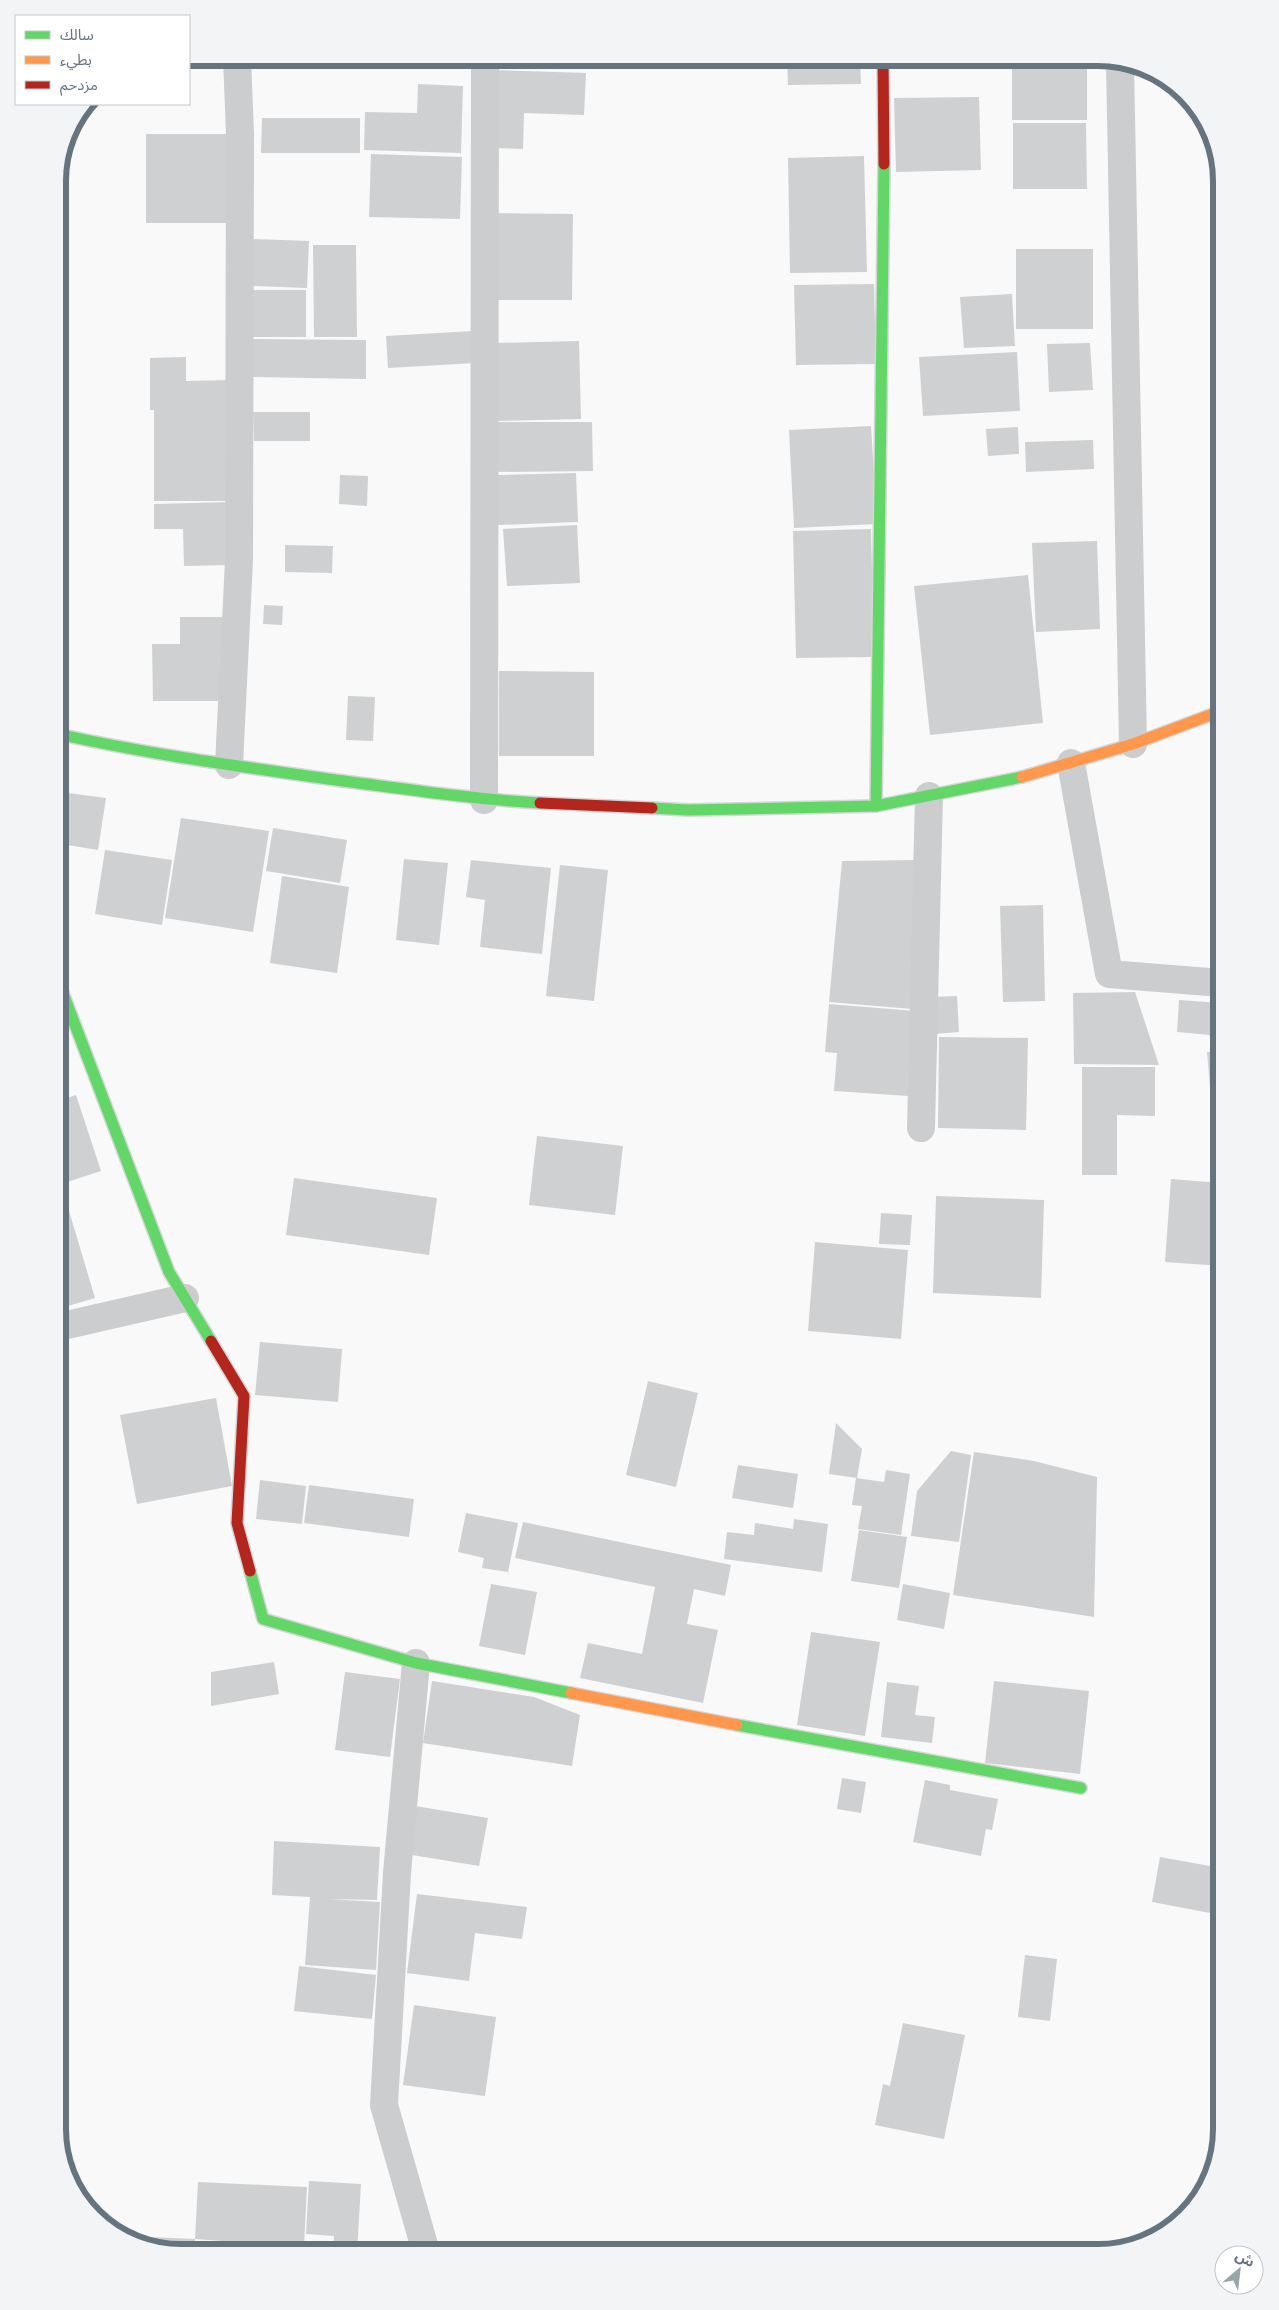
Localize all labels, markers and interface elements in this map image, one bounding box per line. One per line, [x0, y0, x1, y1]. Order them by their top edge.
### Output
legend [15, 15, 190, 105]
text: سالك [60, 25, 94, 44]
text: بطيء [60, 50, 92, 71]
text: مزدحم [60, 75, 98, 96]
north arrow [1214, 2245, 1264, 2295]
text: ش [1232, 2246, 1258, 2271]

